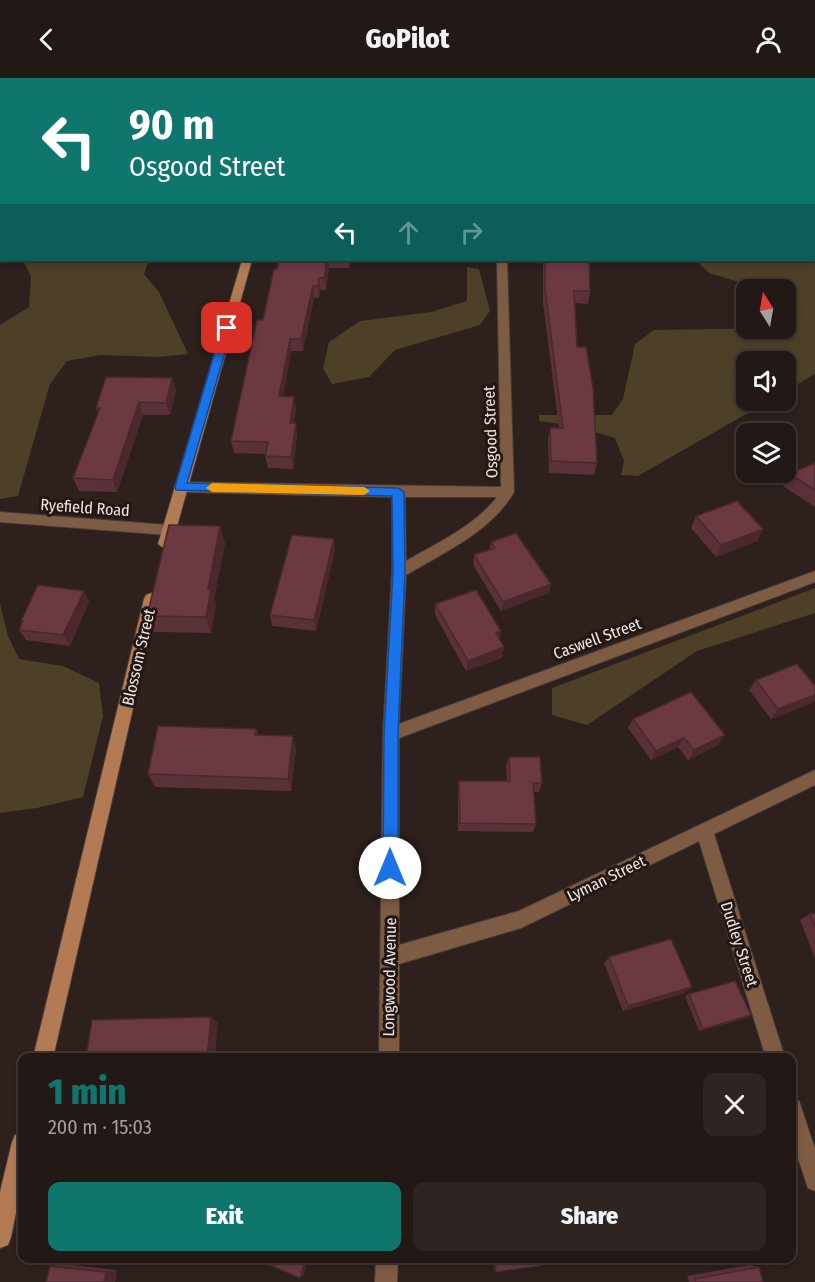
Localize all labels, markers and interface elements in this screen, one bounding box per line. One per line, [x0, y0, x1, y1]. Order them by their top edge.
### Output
icon: back [30, 23, 63, 56]
text: GoPilot [366, 23, 449, 55]
icon: person [752, 23, 785, 56]
text: 90 m [129, 100, 214, 150]
icon: left [30, 102, 108, 180]
text: Osgood Street [129, 151, 285, 183]
icon: left [329, 216, 362, 249]
icon: ahead [392, 216, 425, 249]
icon: right [455, 216, 488, 249]
north arrow [736, 279, 796, 339]
map controls [736, 279, 796, 483]
pin [201, 302, 252, 353]
icon: arrive [210, 311, 243, 344]
button: sound [736, 351, 796, 411]
street label: Osgood Street [479, 385, 502, 479]
button: layers [736, 423, 796, 483]
street label: Ryefield Road [40, 495, 130, 520]
street label: Blossom Street [118, 606, 159, 707]
street label: Caswell Street [551, 613, 645, 663]
position arrow [358, 836, 422, 900]
street label: Lyman Street [564, 851, 649, 906]
street label: Dudley Street [717, 899, 762, 990]
street label: Longwood Avenue [379, 917, 400, 1037]
text: 1 min [48, 1070, 126, 1114]
button: close [703, 1073, 766, 1136]
text: 200 m · 15:03 [48, 1115, 152, 1139]
button: Exit [48, 1182, 401, 1251]
button: Share [413, 1182, 766, 1251]

